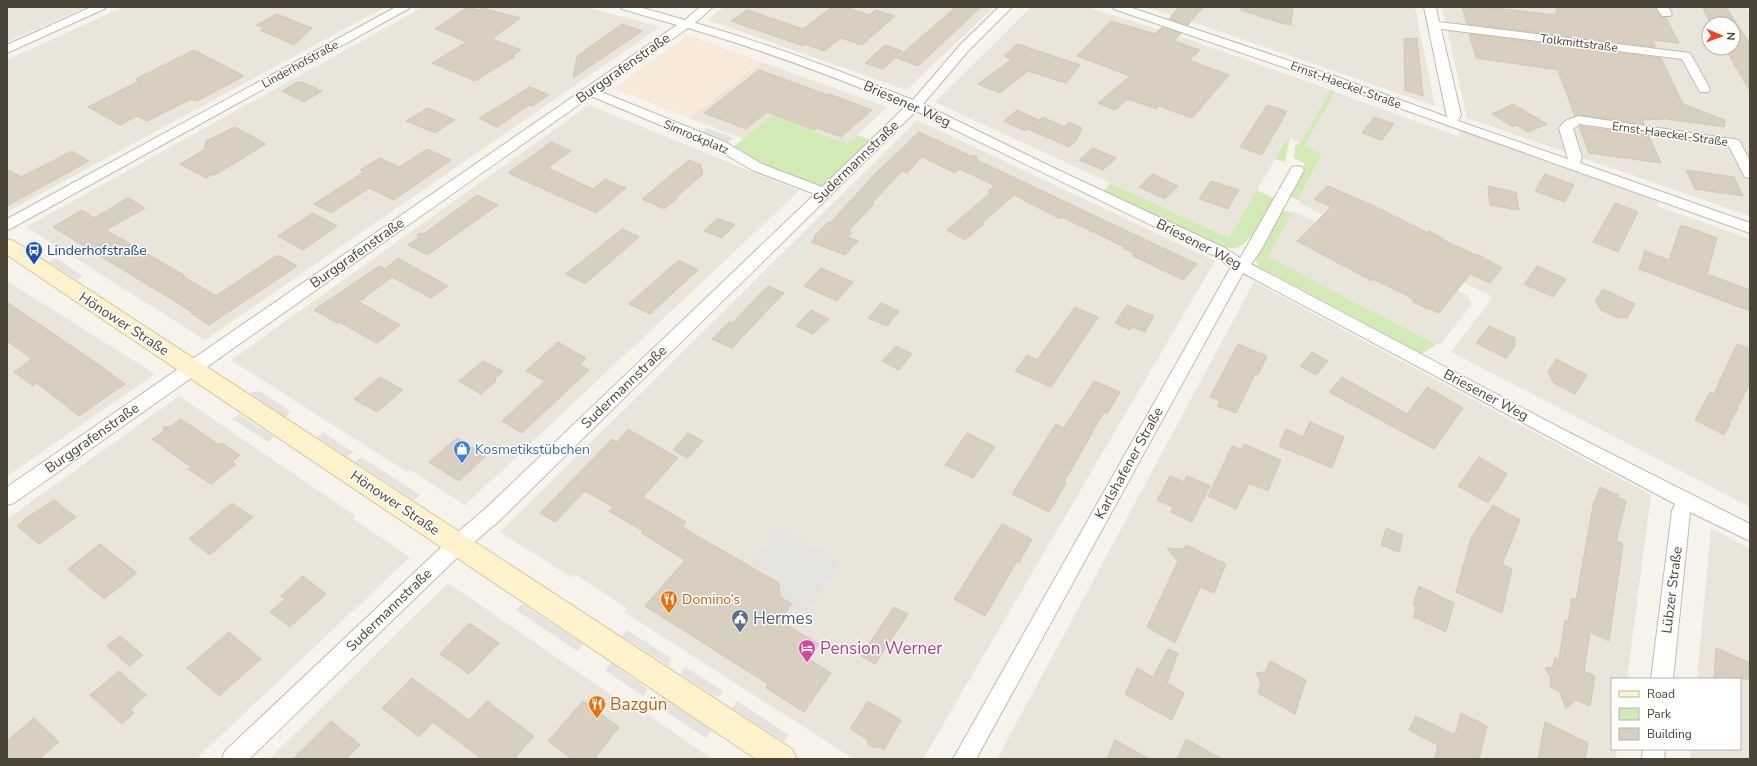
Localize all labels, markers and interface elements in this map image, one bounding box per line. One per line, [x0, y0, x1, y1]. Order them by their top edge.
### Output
north arrow [1701, 16, 1741, 56]
street label: Burggrafenstraße [572, 28, 674, 108]
street label: Tolkmittstraße [1539, 30, 1619, 56]
text: N [1723, 32, 1738, 41]
street label: Linderhofstraße [259, 36, 341, 92]
street label: Ernst-Haeckel-Straße [1288, 57, 1404, 113]
street label: Briesener Weg [860, 76, 954, 132]
street label: Simrockplatz [661, 116, 732, 158]
street label: Sudermannstraße [809, 116, 903, 208]
street label: Ernst-Haeckel-Straße [1611, 118, 1729, 150]
street label: Burggrafenstraße [306, 213, 408, 293]
street label: Briesener Weg [1153, 214, 1245, 274]
bus stop icon: Linderhofstraße [24, 240, 44, 265]
place label: Linderhofstraße [47, 241, 147, 260]
street label: Hönower Straße [75, 288, 173, 360]
street label: Sudermannstraße [577, 341, 671, 433]
street label: Briesener Weg [1440, 365, 1532, 425]
street label: Burggrafenstraße [41, 398, 143, 478]
street label: Karlshafener Straße [1090, 404, 1168, 522]
shop icon: Kosmetikstübchen [452, 439, 472, 464]
place label: Kosmetikstübchen [475, 440, 590, 459]
street label: Hönower Straße [347, 466, 443, 540]
street label: Lübzer Straße [1657, 545, 1687, 635]
street label: Sudermannstraße [342, 564, 436, 656]
restaurant icon: Domino’s [659, 589, 679, 614]
place label: Domino’s [682, 590, 740, 609]
place label: Hermes [753, 607, 813, 630]
public building icon: Hermes [730, 608, 750, 633]
place label: Pension Werner [820, 637, 942, 660]
hotel icon: Pension Werner [797, 638, 817, 663]
legend [1611, 678, 1741, 750]
text: Road [1647, 686, 1675, 702]
place label: Bazgün [610, 693, 667, 716]
restaurant icon: Bazgün [587, 694, 607, 719]
text: Park [1647, 706, 1672, 722]
text: Building [1647, 726, 1692, 742]

